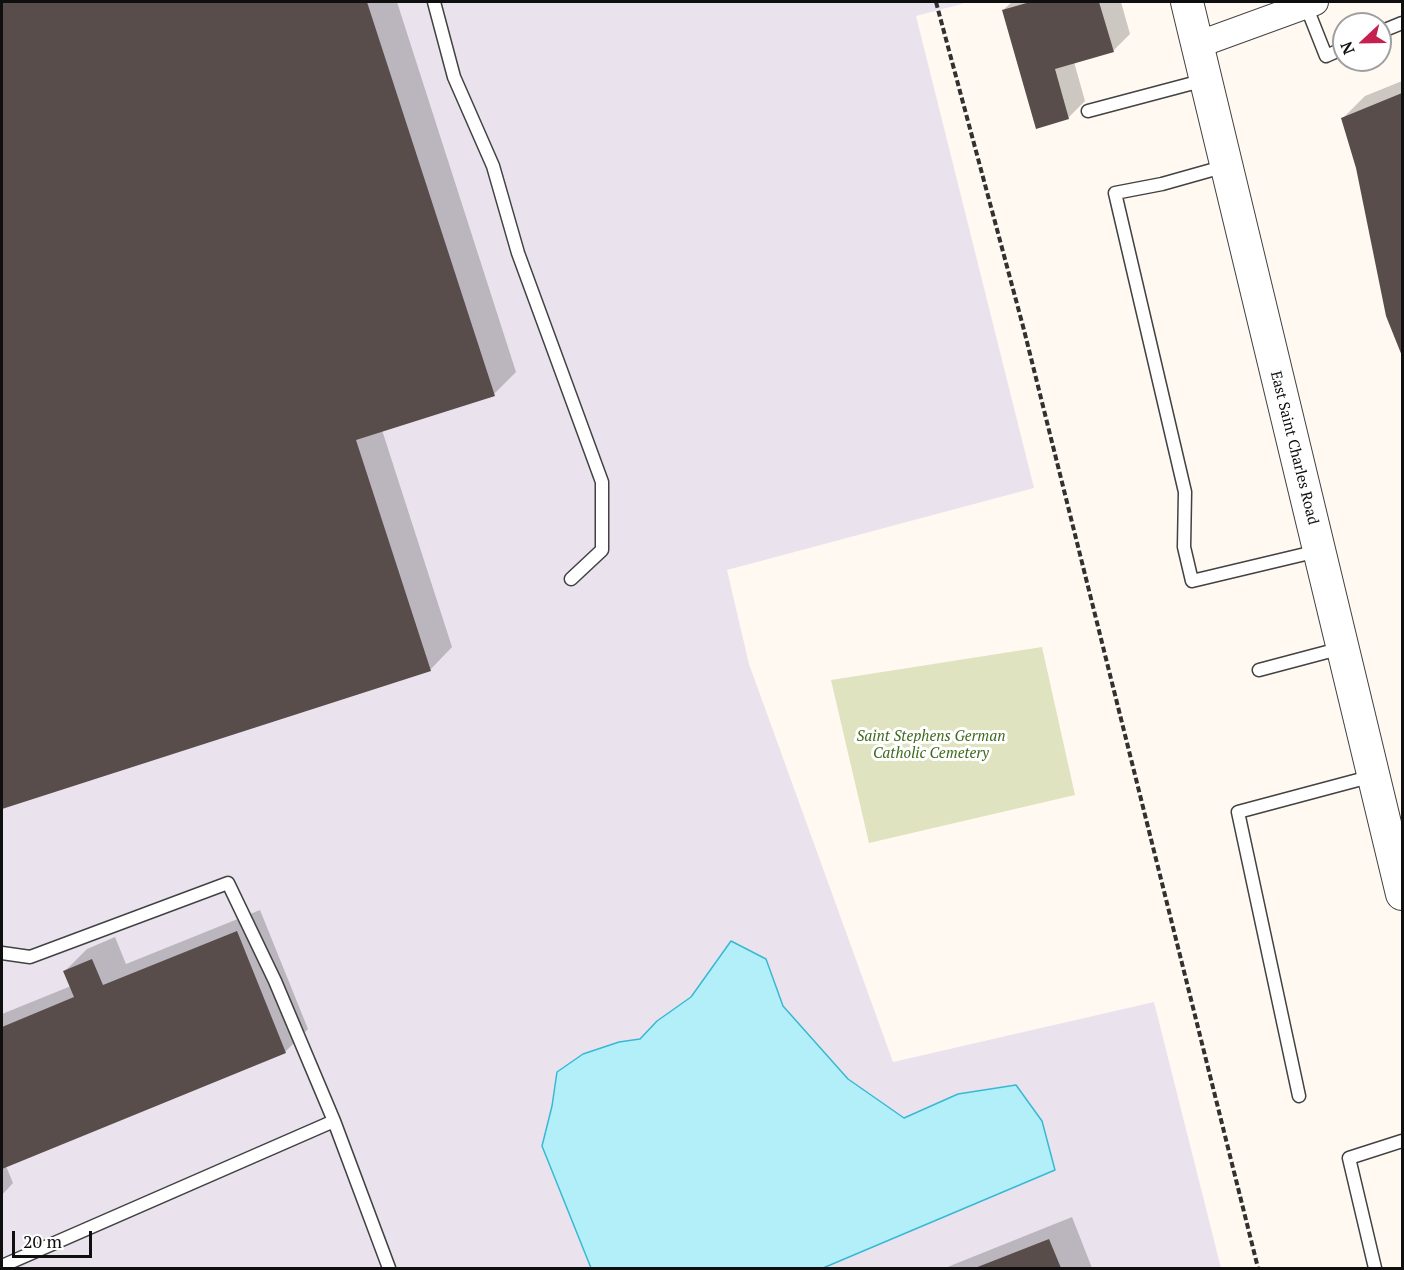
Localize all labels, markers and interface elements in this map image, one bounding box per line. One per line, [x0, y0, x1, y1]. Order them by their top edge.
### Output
north arrow [1332, 12, 1392, 72]
text: N [1335, 38, 1360, 58]
street label: East Saint Charles Road [1266, 369, 1322, 527]
park label: Saint Stephens German Catholic Cemetery [856, 728, 1006, 763]
scale bar [15, 1219, 94, 1257]
text: 20 m [23, 1229, 62, 1253]

